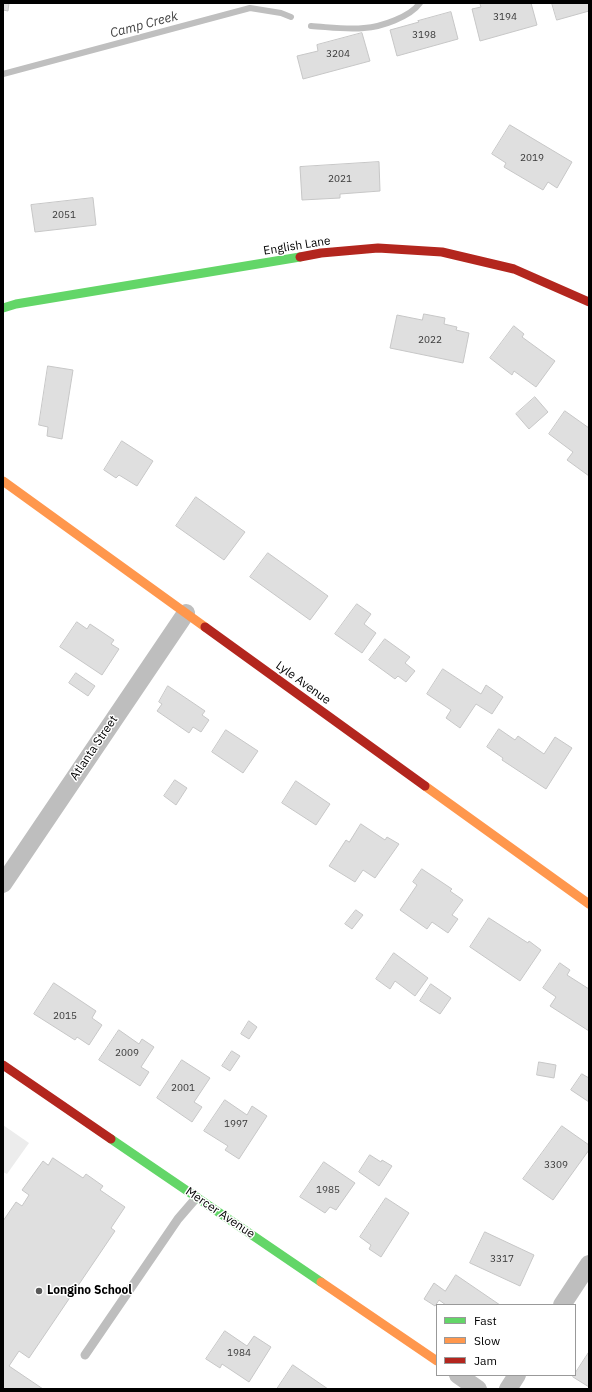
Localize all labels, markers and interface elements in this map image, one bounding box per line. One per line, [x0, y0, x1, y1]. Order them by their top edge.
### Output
water label: Camp Creek [108, 8, 180, 42]
house number: 3194 [493, 11, 517, 23]
house number: 3198 [412, 29, 436, 41]
house number: 3204 [326, 48, 350, 60]
house number: 2019 [520, 152, 544, 164]
house number: 2021 [328, 173, 352, 185]
house number: 2051 [52, 209, 76, 221]
street label: English Lane [262, 234, 332, 258]
house number: 2022 [418, 334, 442, 346]
street label: Lyle Avenue [273, 658, 333, 708]
street label: Atlanta Street [67, 713, 121, 783]
house number: 2015 [53, 1010, 77, 1022]
house number: 2009 [115, 1047, 139, 1059]
house number: 2001 [171, 1082, 195, 1094]
house number: 1997 [224, 1118, 248, 1130]
house number: 3309 [544, 1159, 568, 1171]
house number: 1985 [316, 1184, 340, 1196]
street label: Mercer Avenue [183, 1185, 257, 1241]
house number: 3317 [490, 1253, 514, 1265]
place label: Longino School [47, 1284, 132, 1298]
marker: Longino School [34, 1286, 44, 1296]
legend [436, 1304, 576, 1376]
text: Fast [474, 1313, 497, 1328]
text: Slow [474, 1333, 500, 1348]
house number: 1984 [227, 1347, 251, 1359]
text: Jam [474, 1353, 497, 1368]

